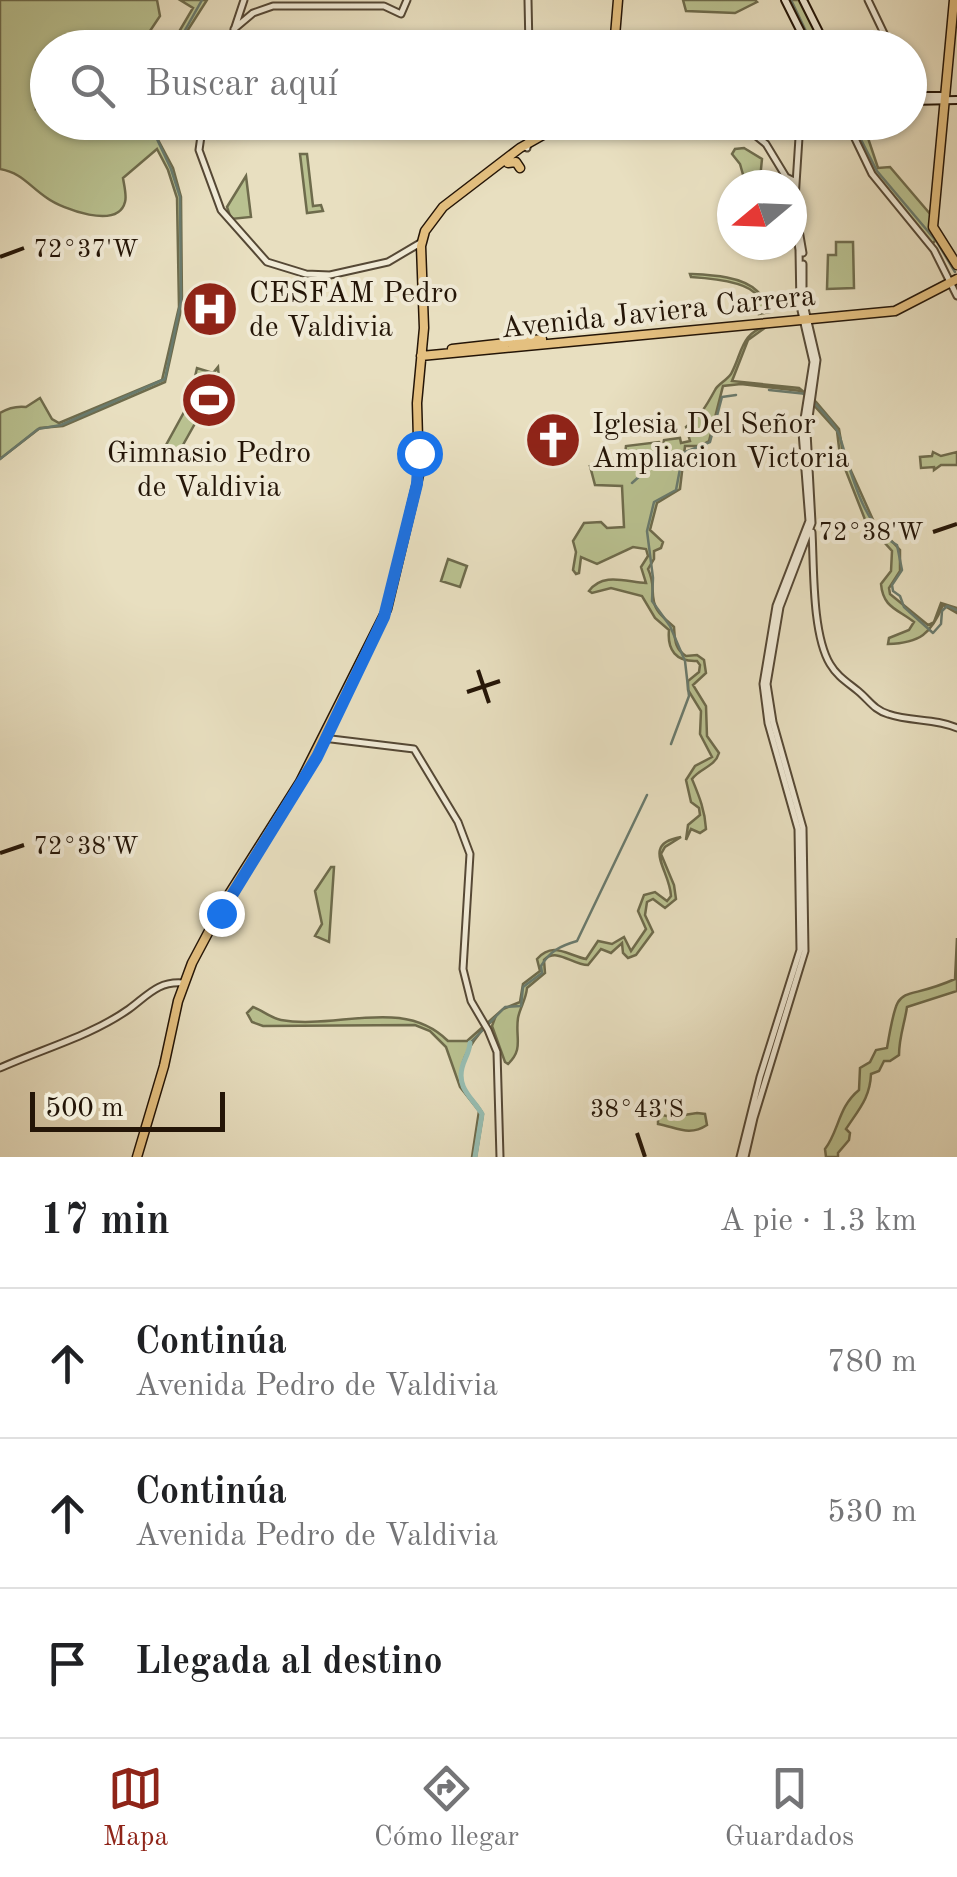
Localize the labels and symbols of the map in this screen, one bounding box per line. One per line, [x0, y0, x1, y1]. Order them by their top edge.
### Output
north arrow [717, 170, 807, 260]
text: 72°37'W [33, 238, 139, 263]
hospital icon: CESFAM Pedro de Valdivia [180, 279, 240, 339]
place label: CESFAM Pedro de Valdivia [249, 279, 458, 343]
street label: Avenida Javiera Carrera [499, 282, 817, 344]
sports icon: Gimnasio Pedro de Valdivia [179, 370, 239, 430]
church icon: Iglesia Del Señor Ampliacion Victoria [523, 410, 583, 470]
place label: Iglesia Del Señor Ampliacion Victoria [592, 410, 850, 474]
route start [397, 431, 443, 477]
place label: Gimnasio Pedro de Valdivia [107, 439, 311, 503]
text: 72°38'W [818, 521, 924, 546]
text: 72°38'W [33, 835, 139, 860]
route end [199, 891, 245, 937]
scale bar [30, 1087, 225, 1132]
text: 38°43'S [590, 1098, 684, 1123]

